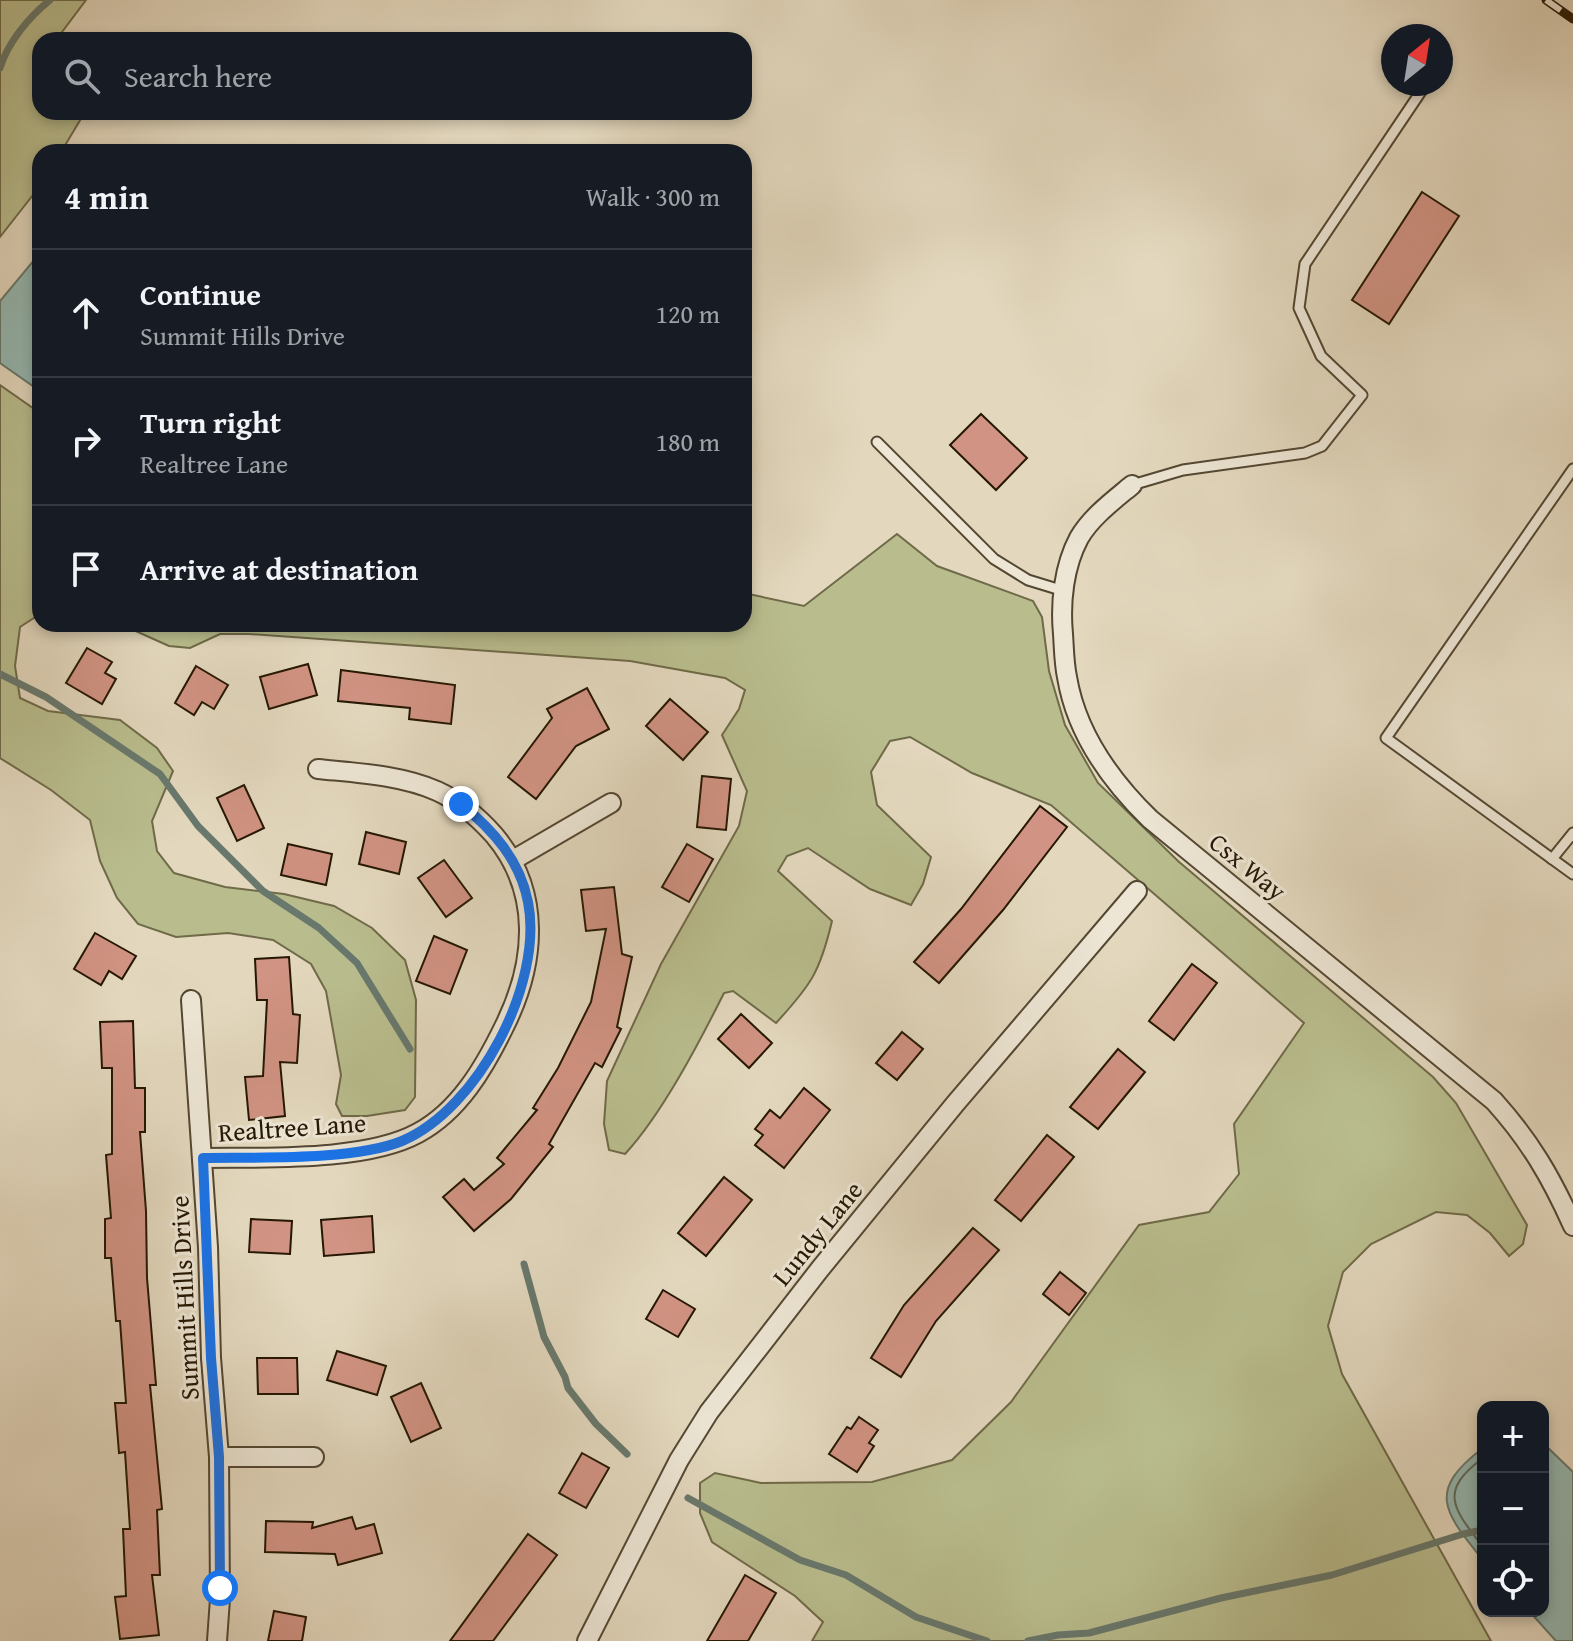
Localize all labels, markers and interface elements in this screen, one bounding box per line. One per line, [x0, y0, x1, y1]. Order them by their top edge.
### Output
north arrow [1381, 24, 1453, 96]
search box [32, 32, 752, 120]
icon: search [60, 54, 104, 98]
text: Search here [124, 54, 272, 98]
text: 4 min [64, 172, 149, 221]
text: Walk · 300 m [586, 177, 720, 216]
text: Continue [140, 272, 261, 316]
icon: ahead [64, 291, 108, 335]
text: 120 m [655, 294, 720, 333]
text: Summit Hills Drive [140, 316, 345, 355]
text: Turn right [140, 400, 281, 444]
icon: right [64, 419, 108, 463]
text: 180 m [655, 422, 720, 461]
text: Realtree Lane [140, 444, 288, 483]
icon: arrive [64, 547, 108, 591]
text: Arrive at destination [140, 547, 418, 591]
route end [443, 786, 479, 822]
street label: Csx Way [1201, 823, 1295, 909]
street label: Realtree Lane [217, 1102, 367, 1152]
street label: Lundy Lane [762, 1172, 872, 1294]
street label: Summit Hills Drive [159, 1195, 209, 1401]
map controls [1477, 1401, 1549, 1617]
button: + [1477, 1401, 1549, 1473]
button: − [1477, 1473, 1549, 1545]
button: locate [1477, 1545, 1549, 1617]
route start [202, 1570, 238, 1606]

